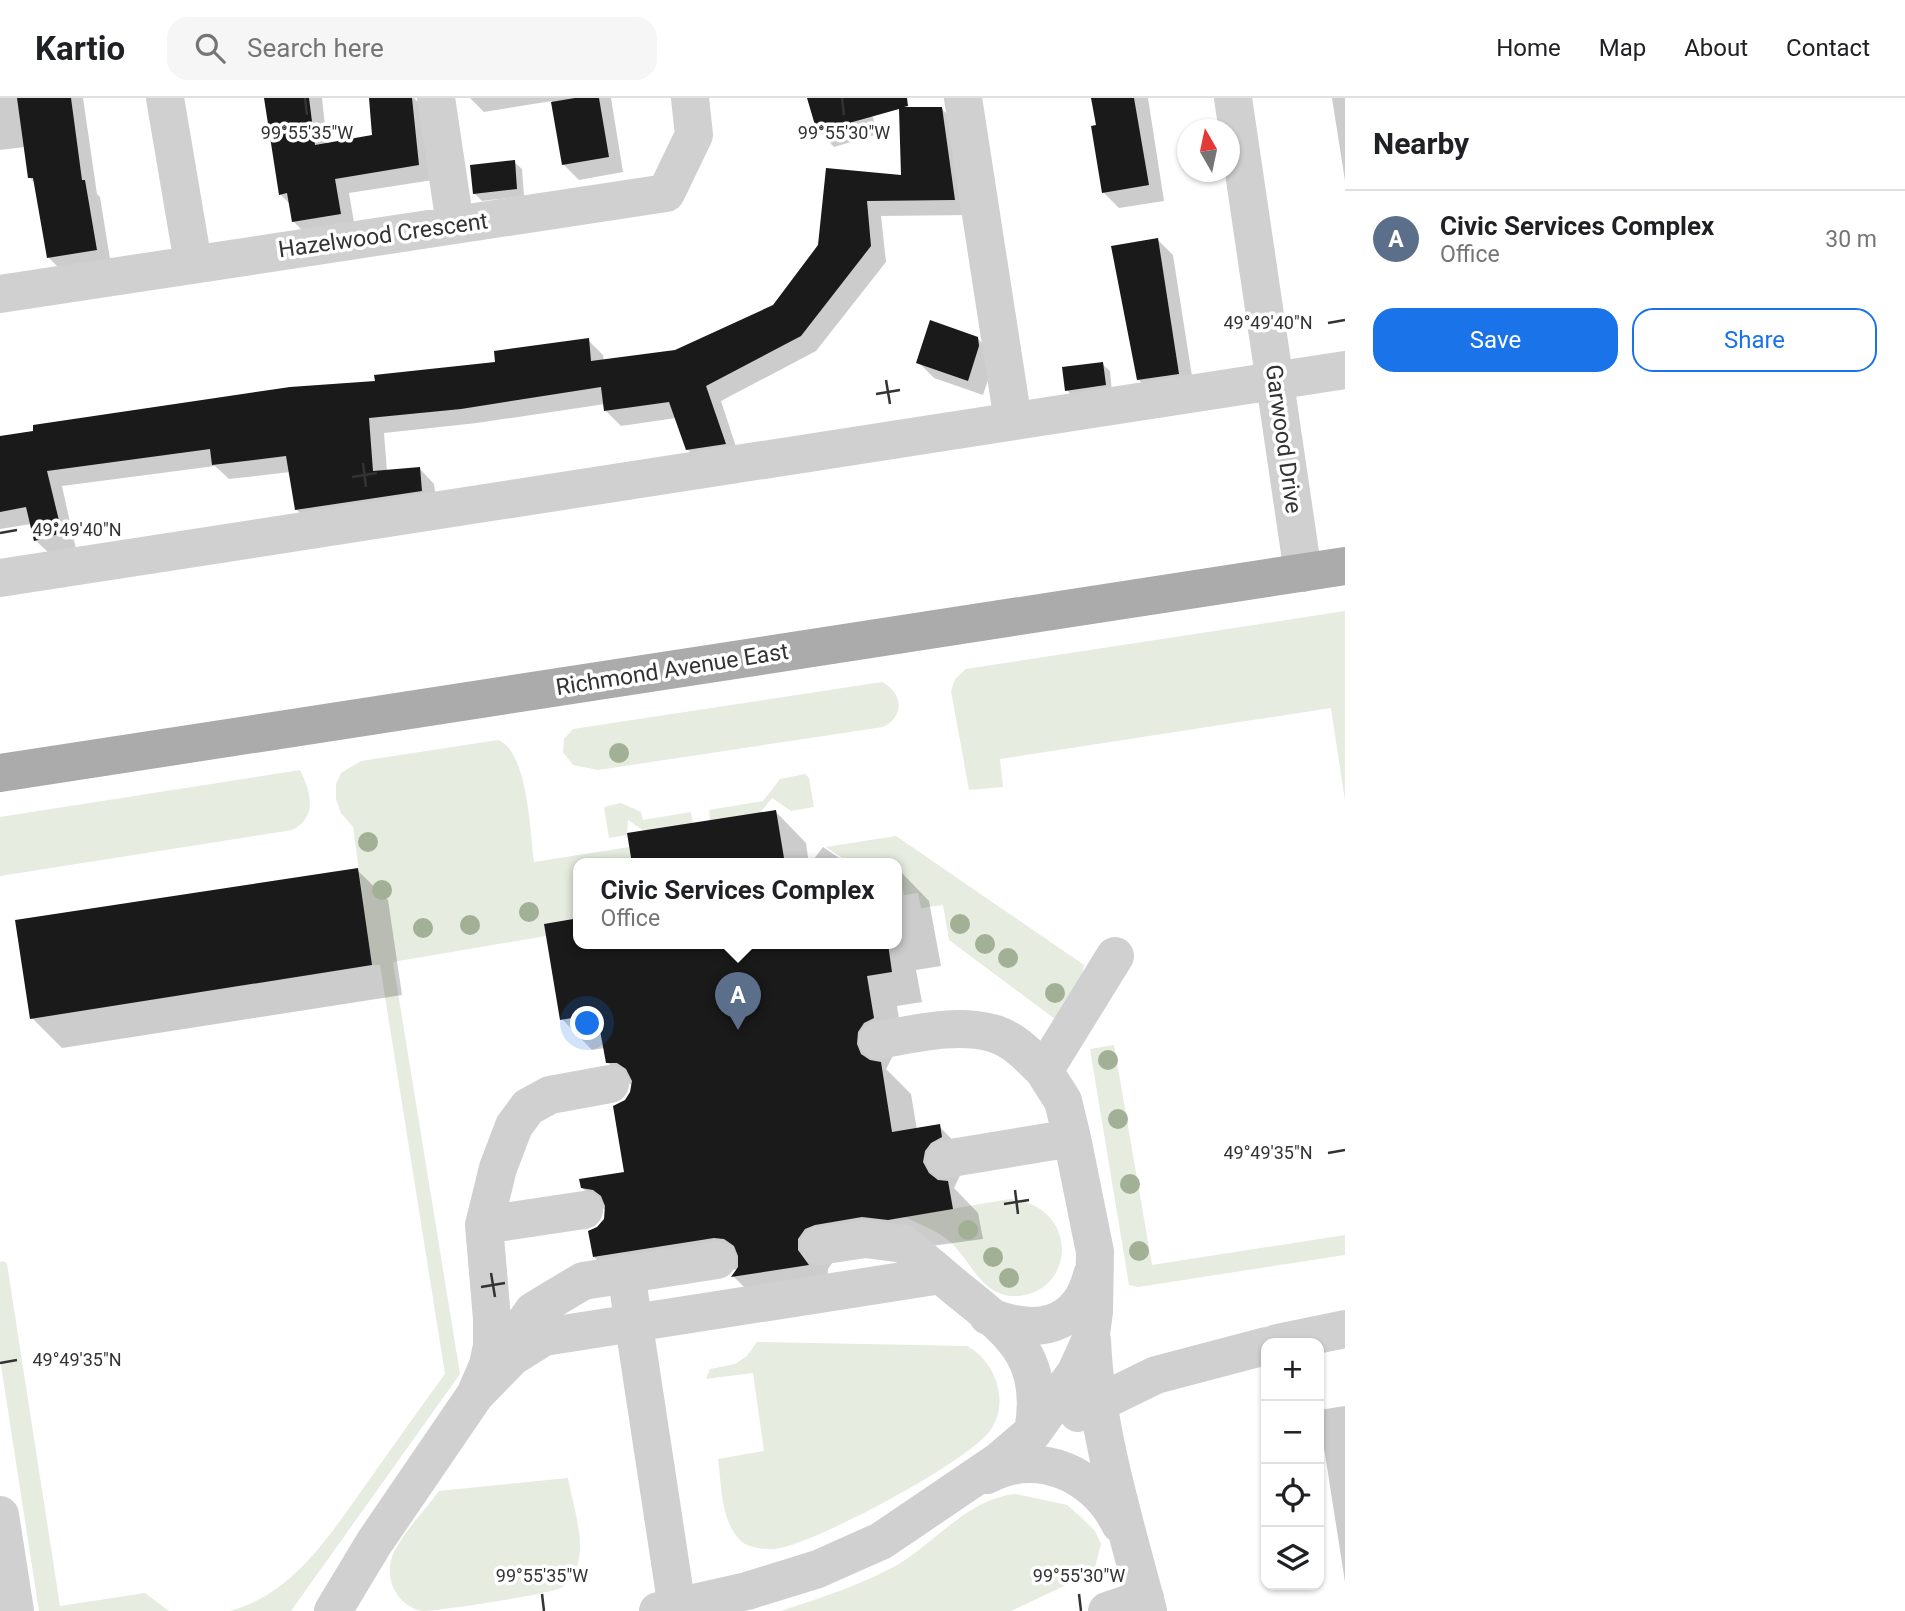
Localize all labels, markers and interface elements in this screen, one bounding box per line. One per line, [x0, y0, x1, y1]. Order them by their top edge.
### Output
search box [167, 17, 657, 80]
text: Kartio [35, 29, 125, 68]
icon: search [191, 29, 229, 67]
text: Search here [247, 33, 384, 63]
text: Home [1496, 34, 1561, 62]
text: Map [1599, 34, 1646, 62]
text: About [1684, 34, 1748, 62]
text: Contact [1786, 34, 1870, 62]
north arrow [1177, 119, 1240, 182]
text: 99°55'35"W [261, 122, 353, 143]
text: 99°55'30"W [798, 122, 890, 143]
text: Nearby [1373, 126, 1469, 161]
street label: Hazelwood Crescent [277, 207, 490, 264]
text: Civic Services Complex [1440, 211, 1714, 241]
text: A [1388, 226, 1404, 253]
text: 30 m [1825, 226, 1877, 253]
text: Office [1440, 241, 1500, 268]
button: Save [1373, 308, 1618, 372]
button: Share [1632, 308, 1877, 372]
text: 49°49'40"N [1223, 312, 1313, 333]
street label: Garwood Drive [1260, 363, 1307, 515]
text: 49°49'40"N [32, 519, 122, 540]
street label: Richmond Avenue East [554, 638, 790, 701]
popup [573, 858, 902, 949]
text: Civic Services Complex [600, 875, 875, 905]
text: Office [600, 905, 660, 932]
pin: A [715, 972, 761, 1030]
your location [570, 1006, 604, 1040]
text: 49°49'35"N [1223, 1142, 1313, 1163]
map controls [1261, 1338, 1324, 1590]
button: + [1261, 1338, 1324, 1401]
text: 49°49'35"N [32, 1349, 122, 1370]
button: − [1261, 1401, 1324, 1464]
button: locate [1261, 1464, 1324, 1527]
button: layers [1261, 1527, 1324, 1590]
text: 99°55'35"W [496, 1565, 588, 1586]
text: 99°55'30"W [1033, 1565, 1125, 1586]

